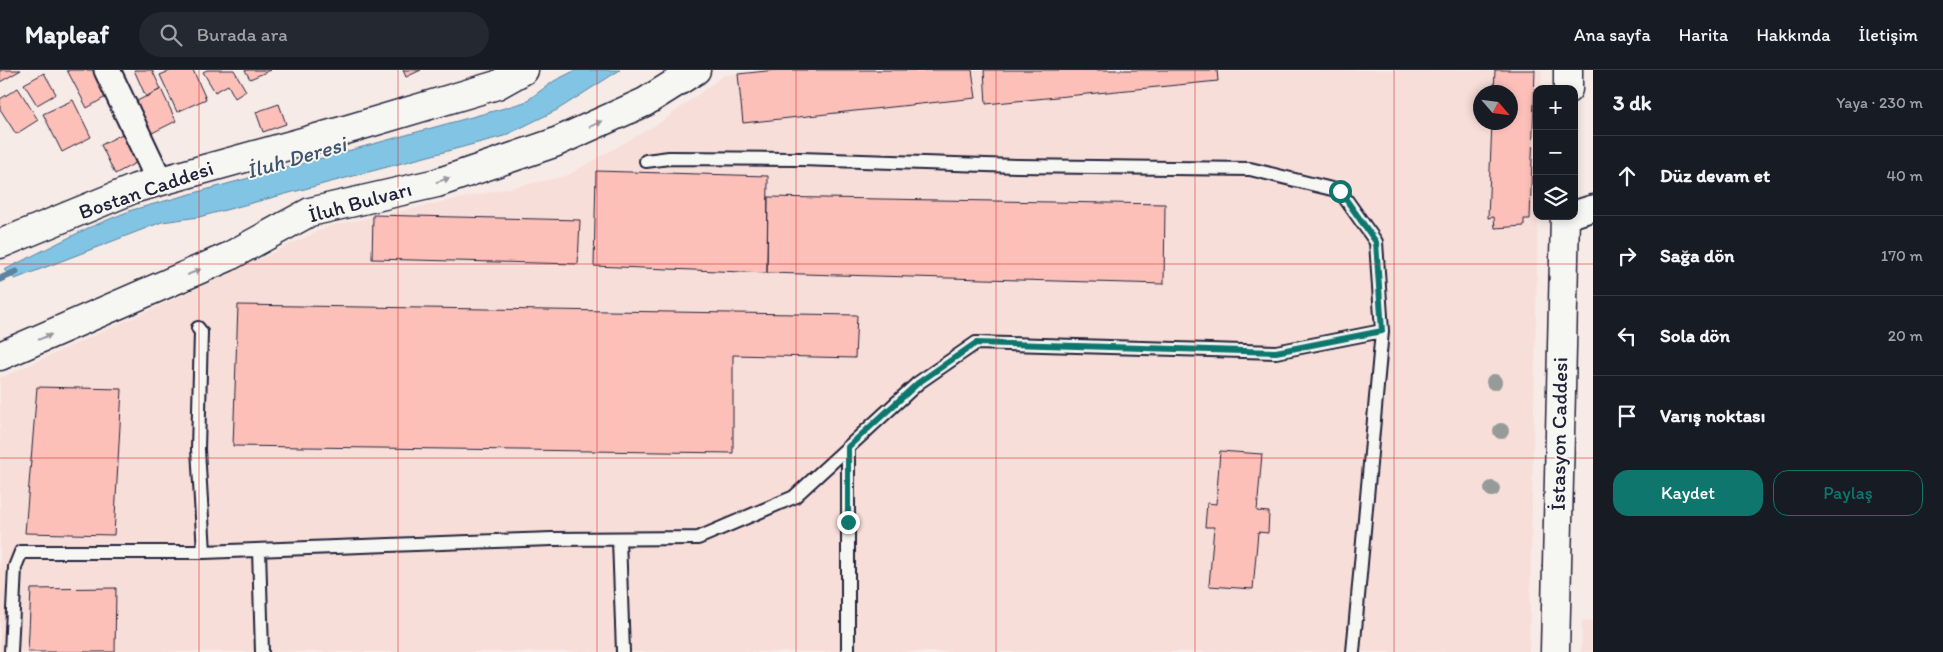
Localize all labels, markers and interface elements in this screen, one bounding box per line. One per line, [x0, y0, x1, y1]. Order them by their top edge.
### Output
search box [139, 12, 489, 57]
text: Mapleaf [25, 20, 109, 49]
icon: search [157, 21, 185, 49]
text: Burada ara [197, 23, 288, 46]
text: Ana sayfa [1574, 24, 1651, 46]
text: Harita [1679, 24, 1728, 46]
text: Hakkında [1756, 24, 1831, 46]
text: İletişim [1859, 24, 1918, 46]
north arrow [1473, 85, 1518, 130]
map controls [1533, 85, 1578, 220]
button: + [1533, 85, 1578, 130]
text: 3 dk [1613, 90, 1651, 115]
text: Yaya · 230 m [1836, 93, 1923, 112]
one-way arrow [588, 120, 603, 129]
water label: İluh Deresi [243, 130, 351, 185]
button: − [1533, 130, 1578, 175]
street label: Bostan Caddesi [75, 155, 216, 224]
icon: ahead [1613, 162, 1641, 190]
text: Düz devam et [1660, 164, 1770, 187]
text: 40 m [1886, 166, 1923, 185]
button: layers [1533, 175, 1578, 220]
street label: İluh Bulvarı [306, 176, 414, 227]
one-way arrow [436, 176, 451, 184]
route start [1329, 180, 1352, 203]
icon: right [1613, 242, 1641, 270]
text: Sağa dön [1660, 244, 1734, 267]
text: 170 m [1881, 246, 1923, 265]
one-way arrow [187, 268, 201, 276]
icon: left [1613, 322, 1641, 350]
text: Sola dön [1660, 324, 1730, 347]
text: 20 m [1888, 326, 1923, 345]
one-way arrow [38, 333, 53, 341]
street label: İstasyon Caddesi [1545, 357, 1572, 511]
icon: arrive [1613, 402, 1641, 430]
text: Varış noktası [1660, 404, 1765, 427]
button: Kaydet [1613, 470, 1763, 516]
button: Paylaş [1773, 470, 1923, 516]
route end [837, 511, 860, 534]

